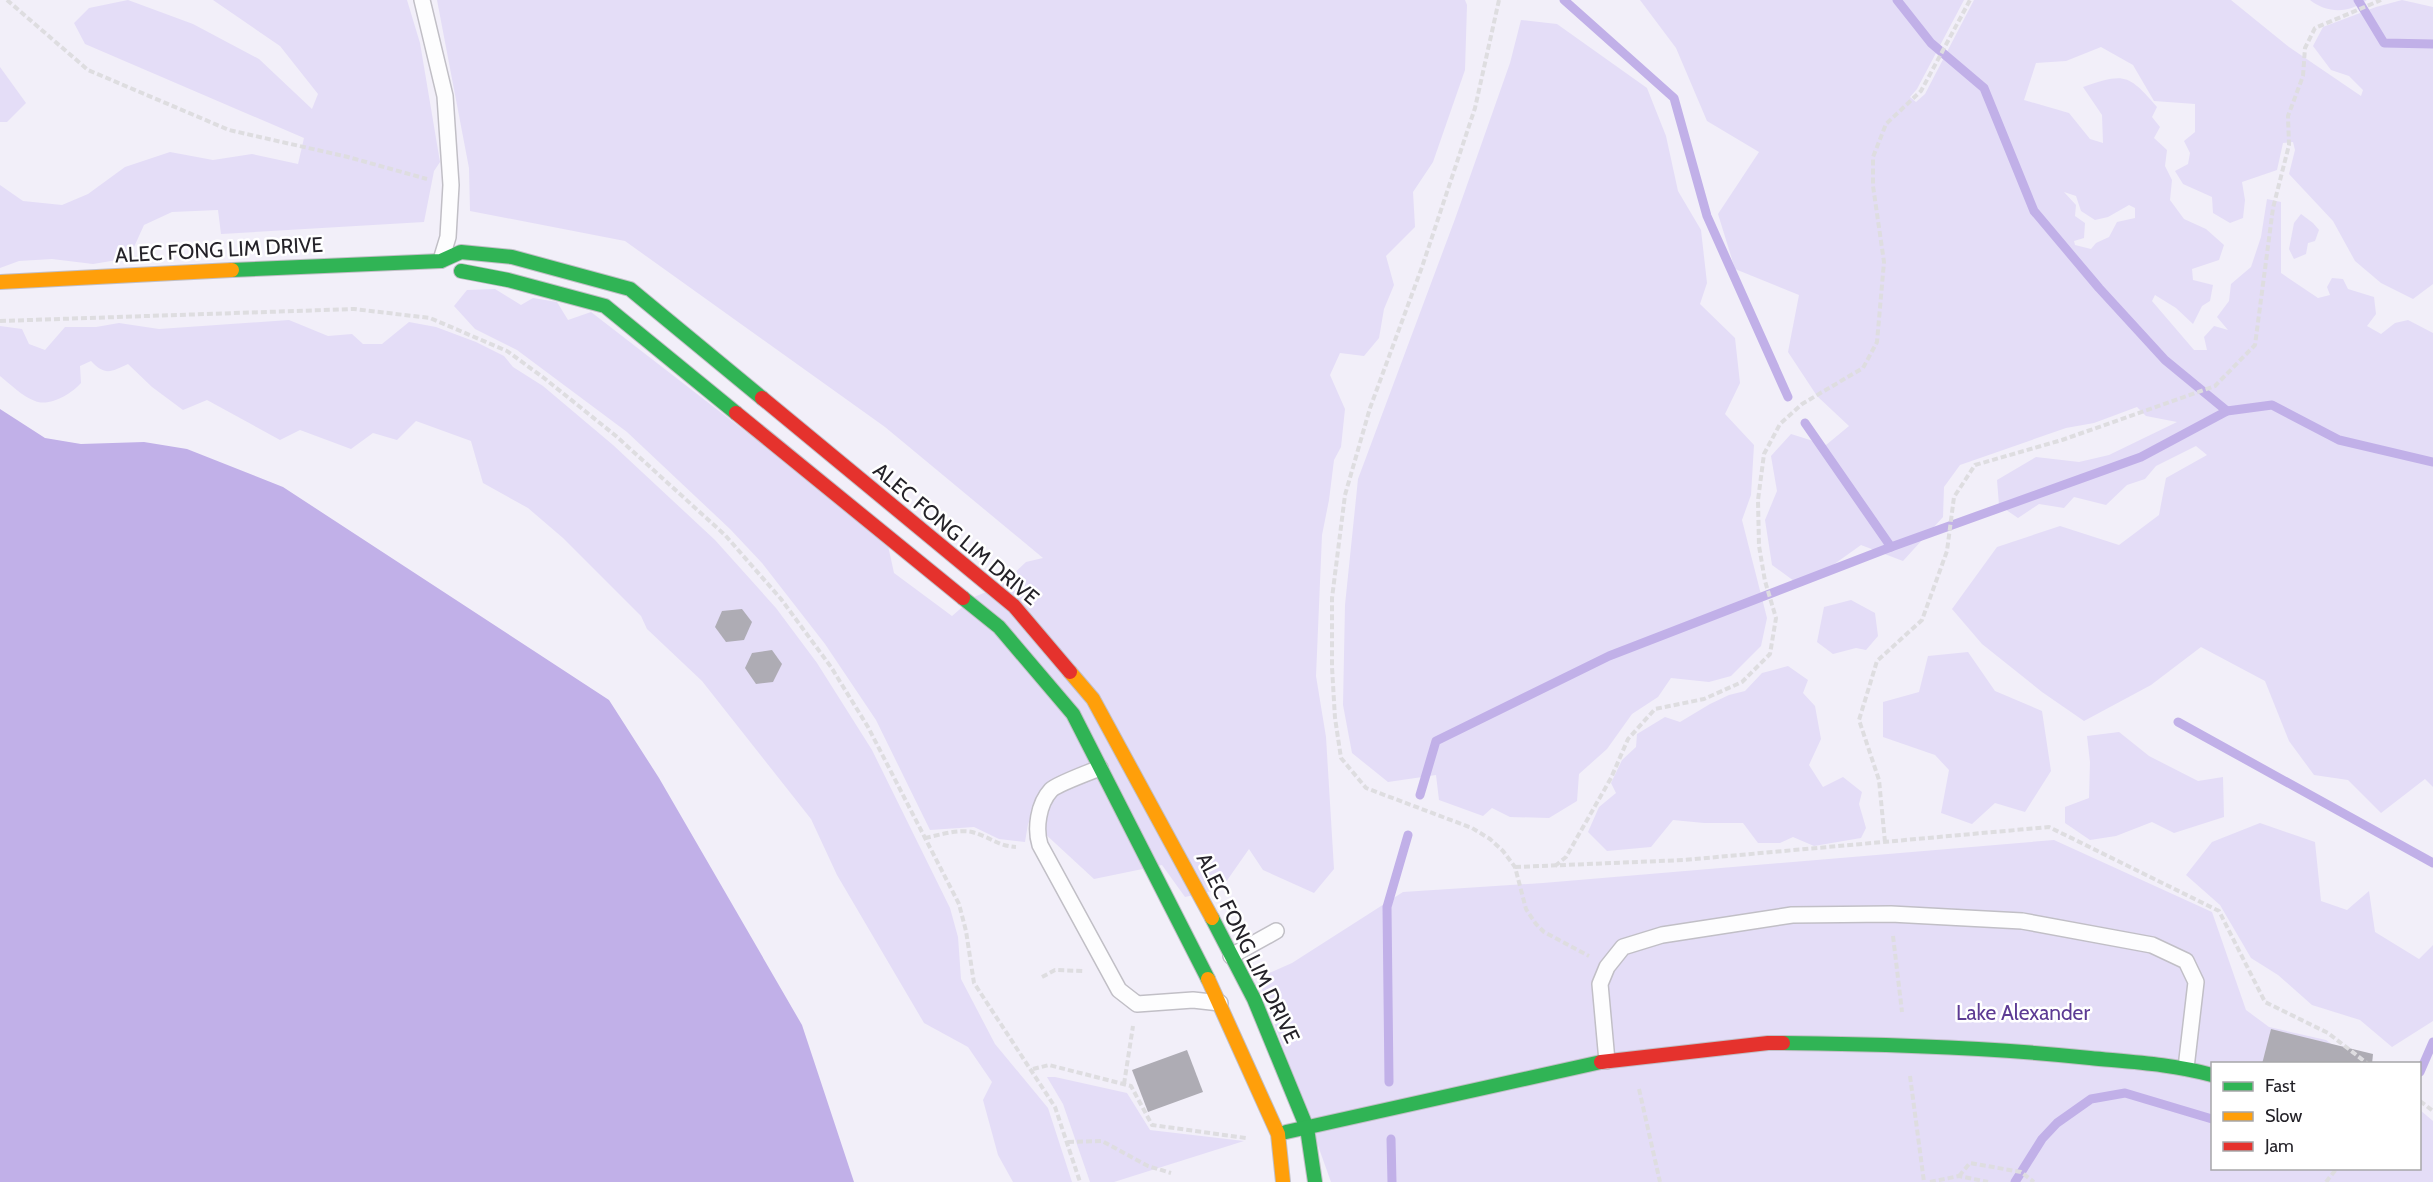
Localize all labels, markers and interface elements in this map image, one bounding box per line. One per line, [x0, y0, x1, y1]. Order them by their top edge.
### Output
street label: ALEC FONG LIM DRIVE [114, 232, 324, 267]
street label: ALEC FONG LIM DRIVE [868, 457, 1044, 610]
street label: ALEC FONG LIM DRIVE [1192, 849, 1305, 1047]
park label: Lake Alexander [1956, 1000, 2090, 1025]
legend [2211, 1062, 2421, 1170]
text: Fast [2265, 1075, 2296, 1097]
text: Slow [2265, 1105, 2302, 1127]
text: Jam [2264, 1135, 2294, 1157]

